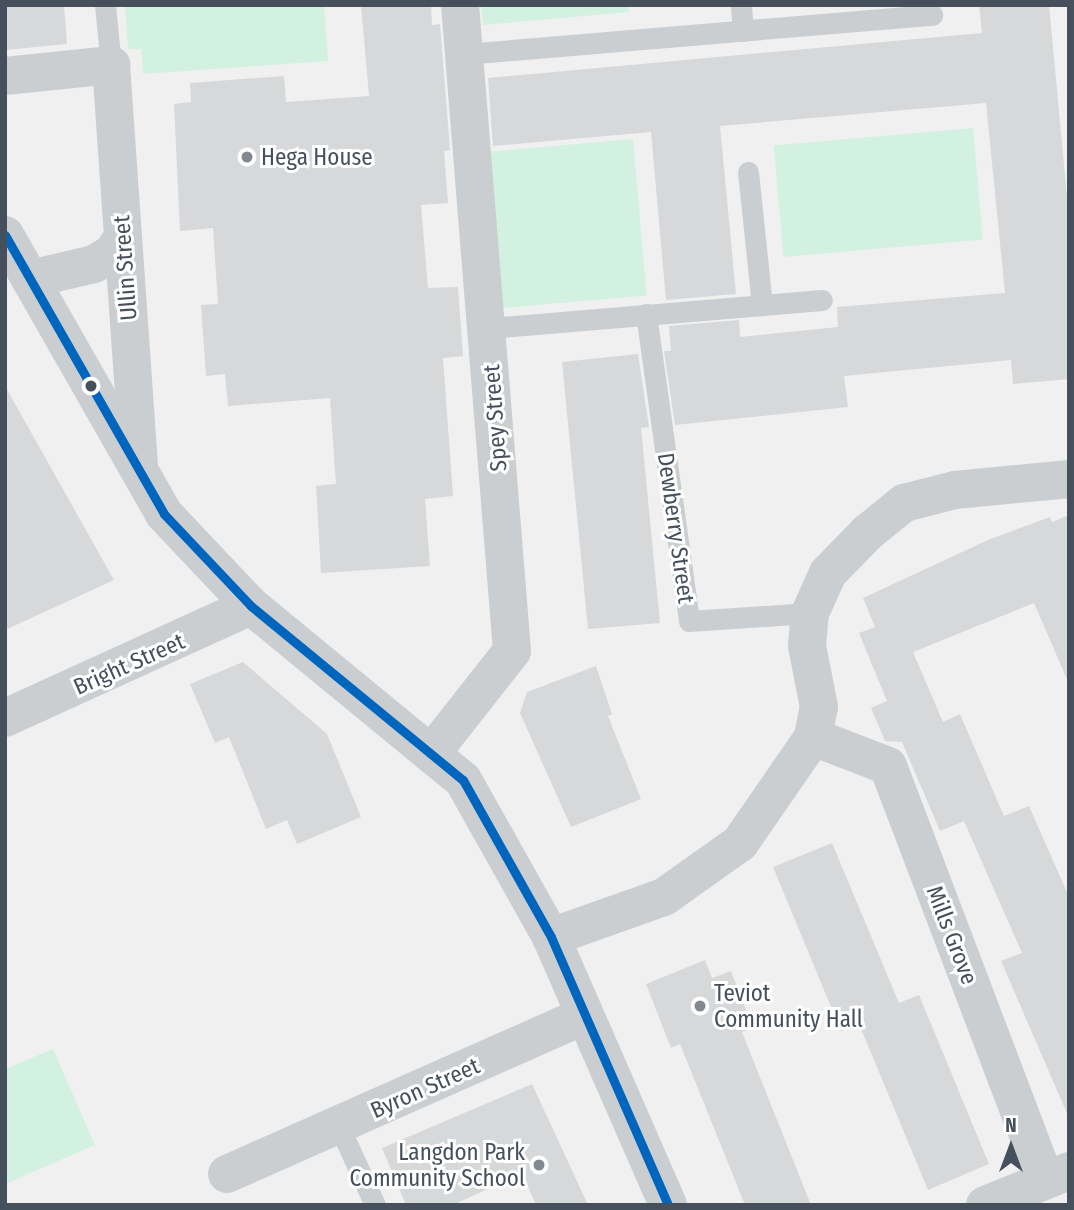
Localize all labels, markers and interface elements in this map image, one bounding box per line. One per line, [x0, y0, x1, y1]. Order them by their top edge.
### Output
place label: Hega House [261, 143, 373, 171]
marker: Hega House [239, 149, 255, 165]
street label: Ullin Street [108, 214, 142, 322]
street label: Spey Street [477, 364, 513, 472]
unlabelled marker [84, 379, 98, 393]
street label: Dewberry Street [652, 451, 700, 605]
street label: Bright Street [69, 627, 189, 701]
street label: Mills Grove [921, 882, 983, 988]
place label: Teviot Community Hall [714, 979, 863, 1033]
marker: Teviot Community Hall [692, 998, 708, 1014]
street label: Byron Street [366, 1052, 484, 1124]
north arrow [976, 1112, 1046, 1182]
text: N [1005, 1114, 1017, 1137]
place label: Langdon Park Community School [350, 1138, 525, 1192]
marker: Langdon Park Community School [531, 1157, 547, 1173]

